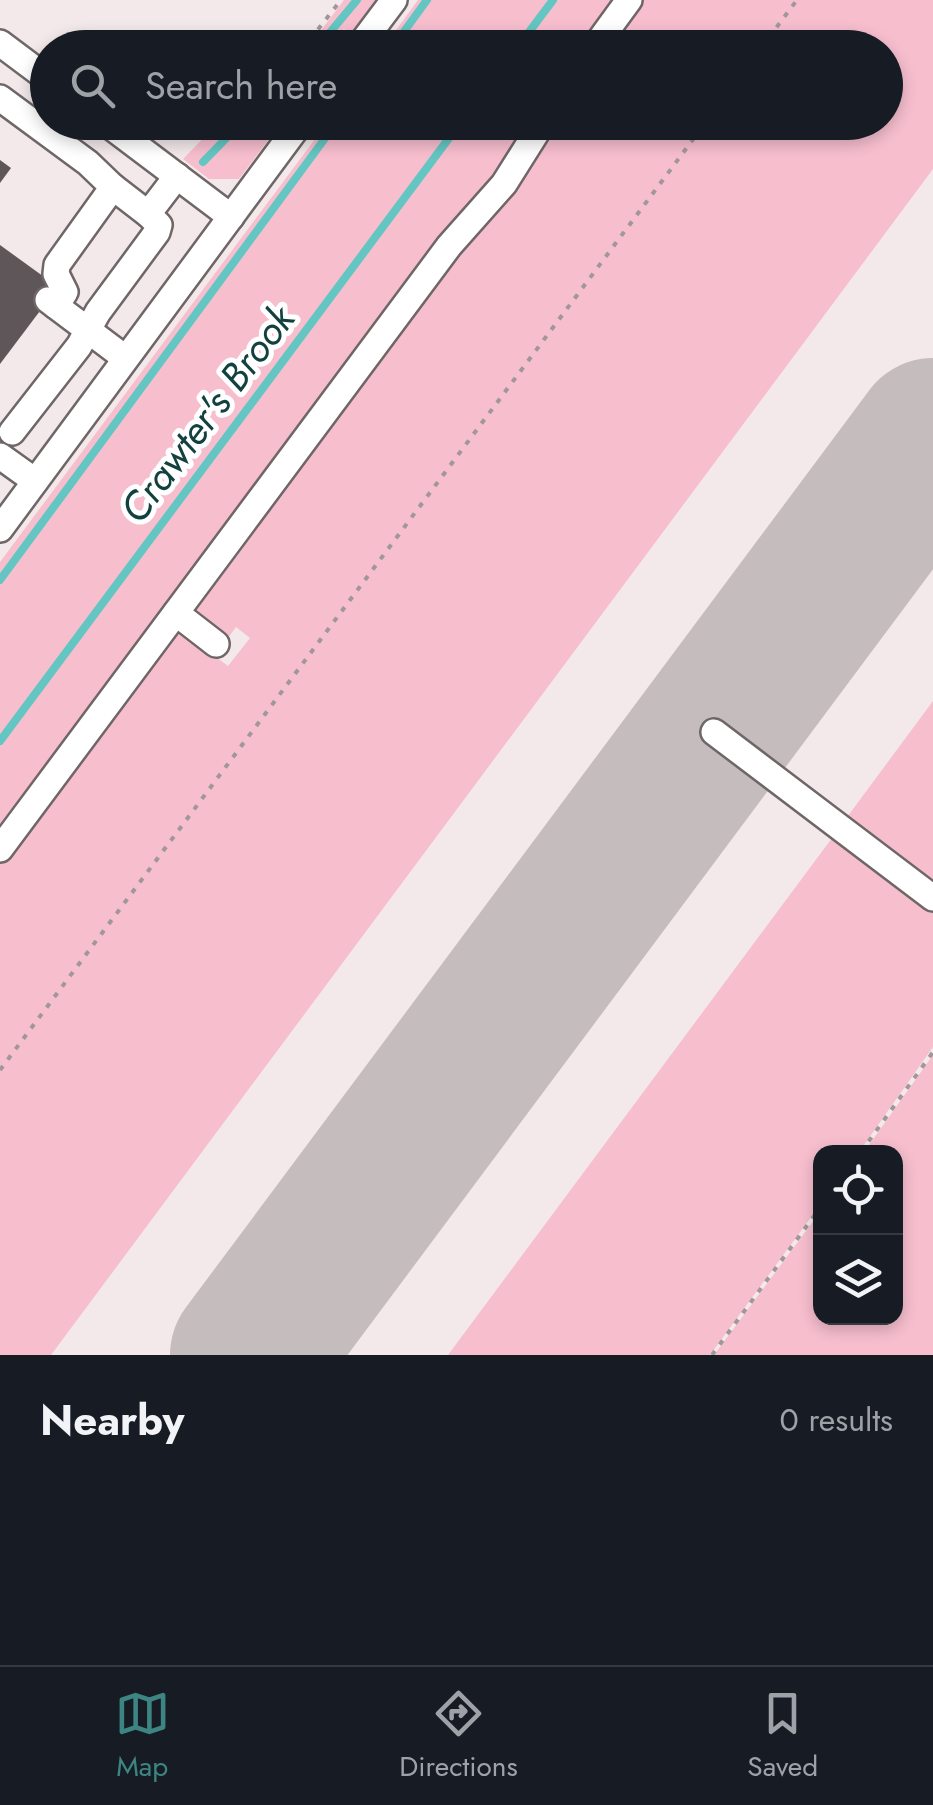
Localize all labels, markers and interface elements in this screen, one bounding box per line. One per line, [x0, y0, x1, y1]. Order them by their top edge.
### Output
search box [30, 30, 903, 140]
icon: search [65, 58, 120, 113]
text: Search here [145, 58, 337, 113]
water label: Crawter's Brook [106, 291, 309, 535]
map controls [813, 1145, 903, 1325]
button: locate [813, 1145, 903, 1235]
button: layers [813, 1235, 903, 1325]
text: Nearby [40, 1390, 184, 1451]
text: 0 results [780, 1397, 893, 1443]
tab: Map [115, 1686, 170, 1787]
tab: Directions [399, 1686, 518, 1787]
tab: Saved [747, 1686, 818, 1787]

